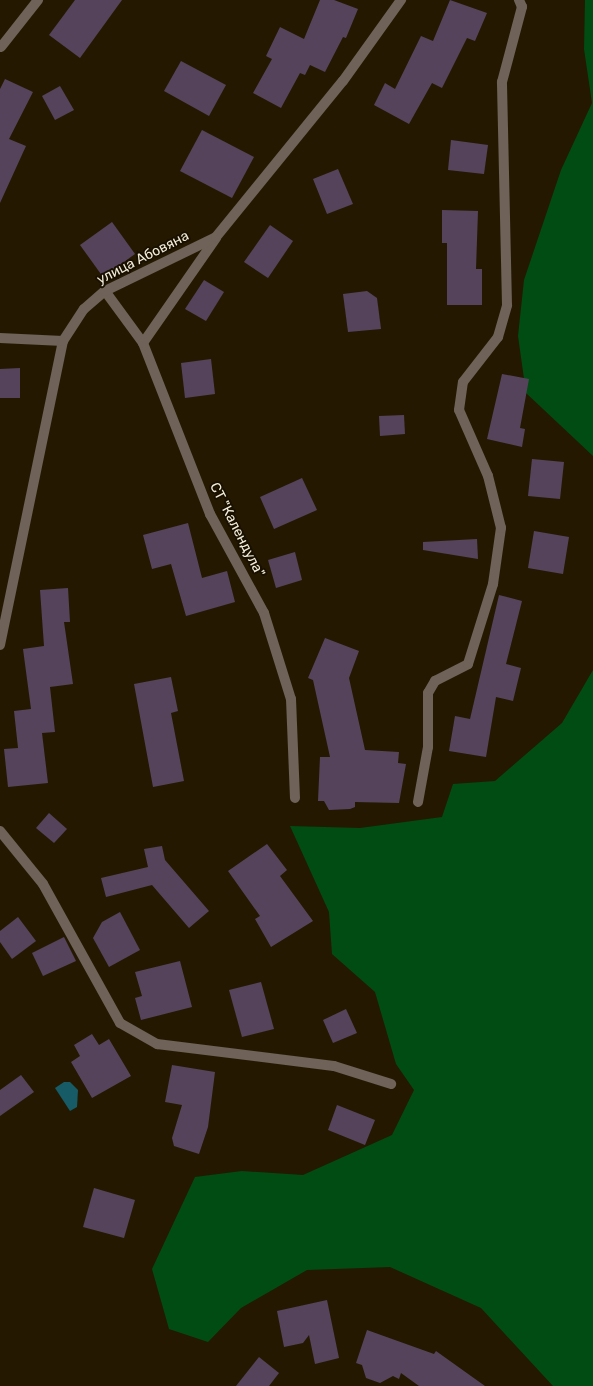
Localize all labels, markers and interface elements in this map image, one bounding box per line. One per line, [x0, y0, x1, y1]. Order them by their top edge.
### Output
street label: улица Абовяна [94, 228, 192, 288]
street label: СТ "Календула" [206, 480, 268, 580]

